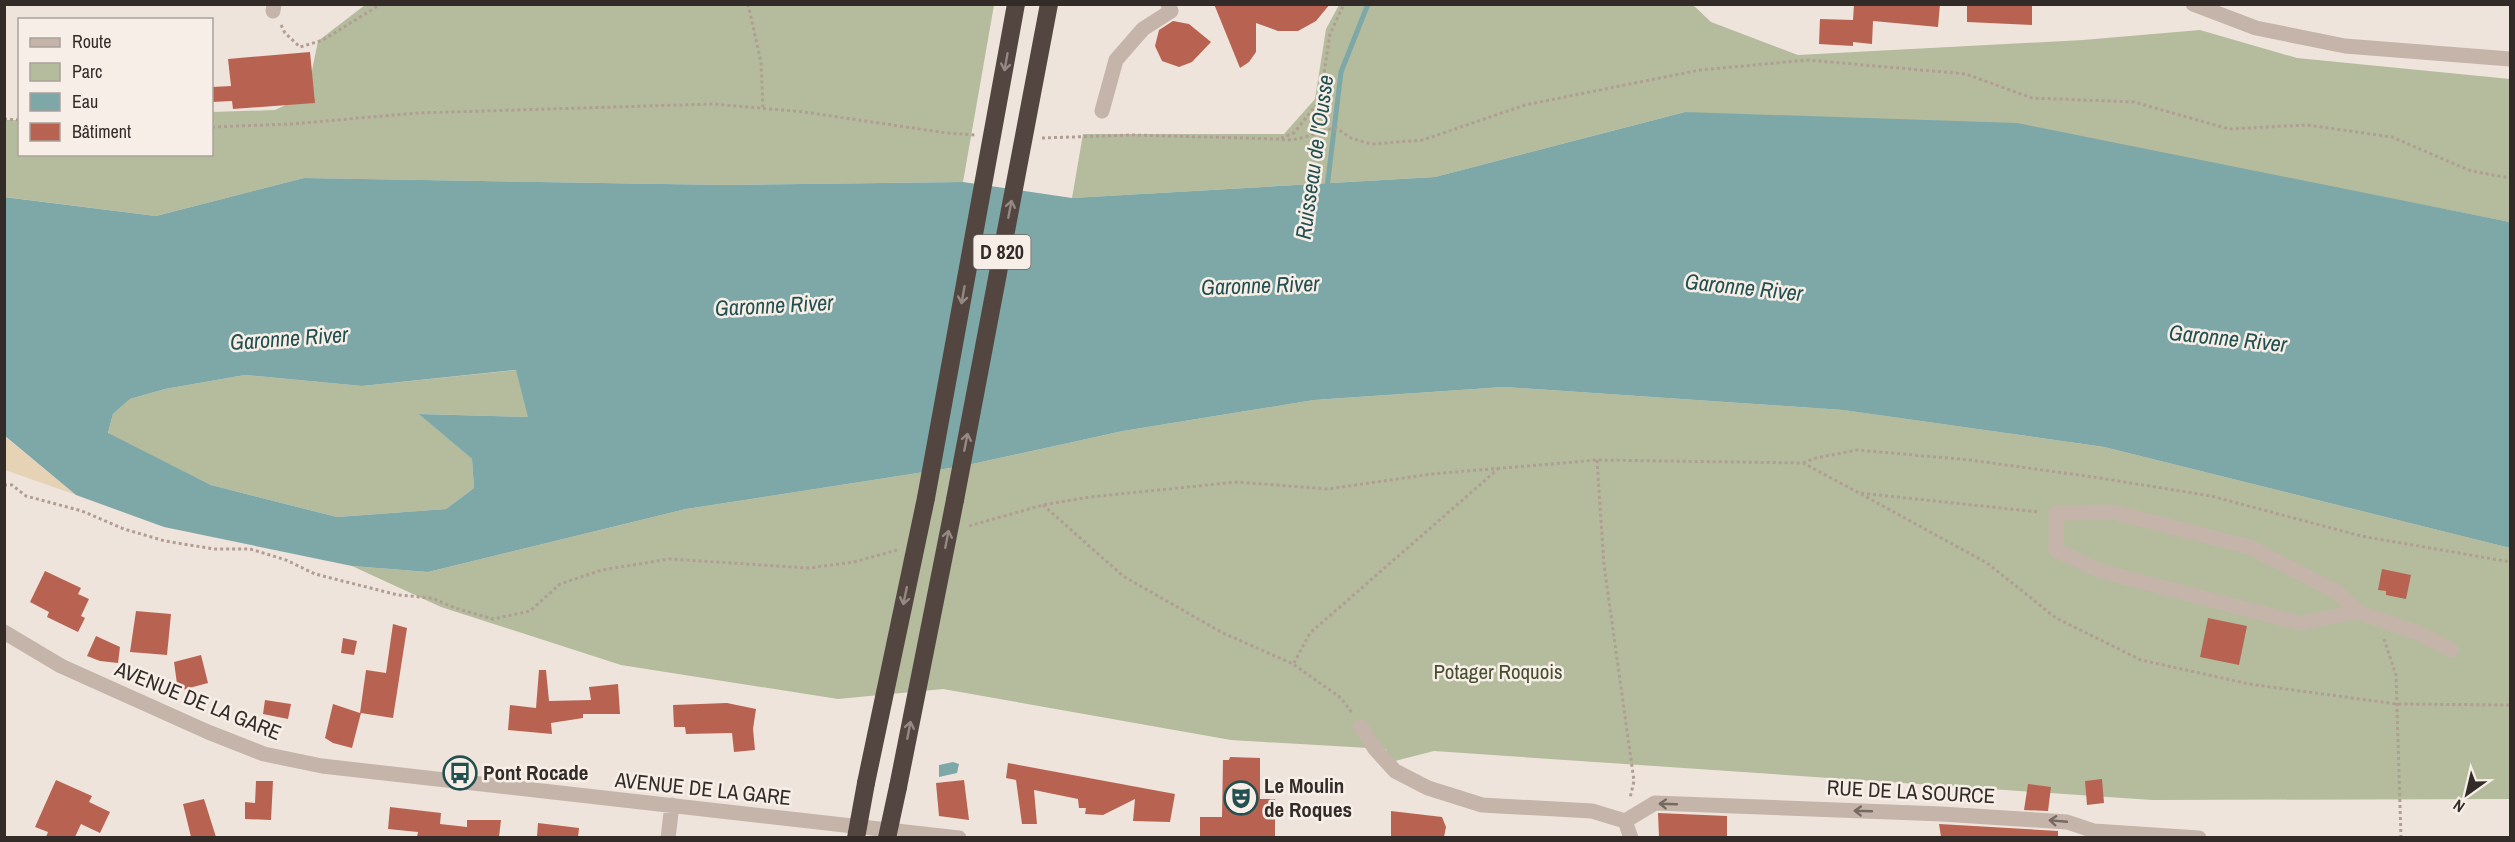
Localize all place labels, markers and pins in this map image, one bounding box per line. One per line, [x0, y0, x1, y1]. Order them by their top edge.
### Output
bus stop icon: Pont Rocade [442, 755, 478, 791]
place label: Pont Rocade [483, 758, 588, 787]
place label: Le Moulin de Roques [1264, 771, 1352, 824]
theatre icon: Le Moulin de Roques [1223, 780, 1259, 816]

